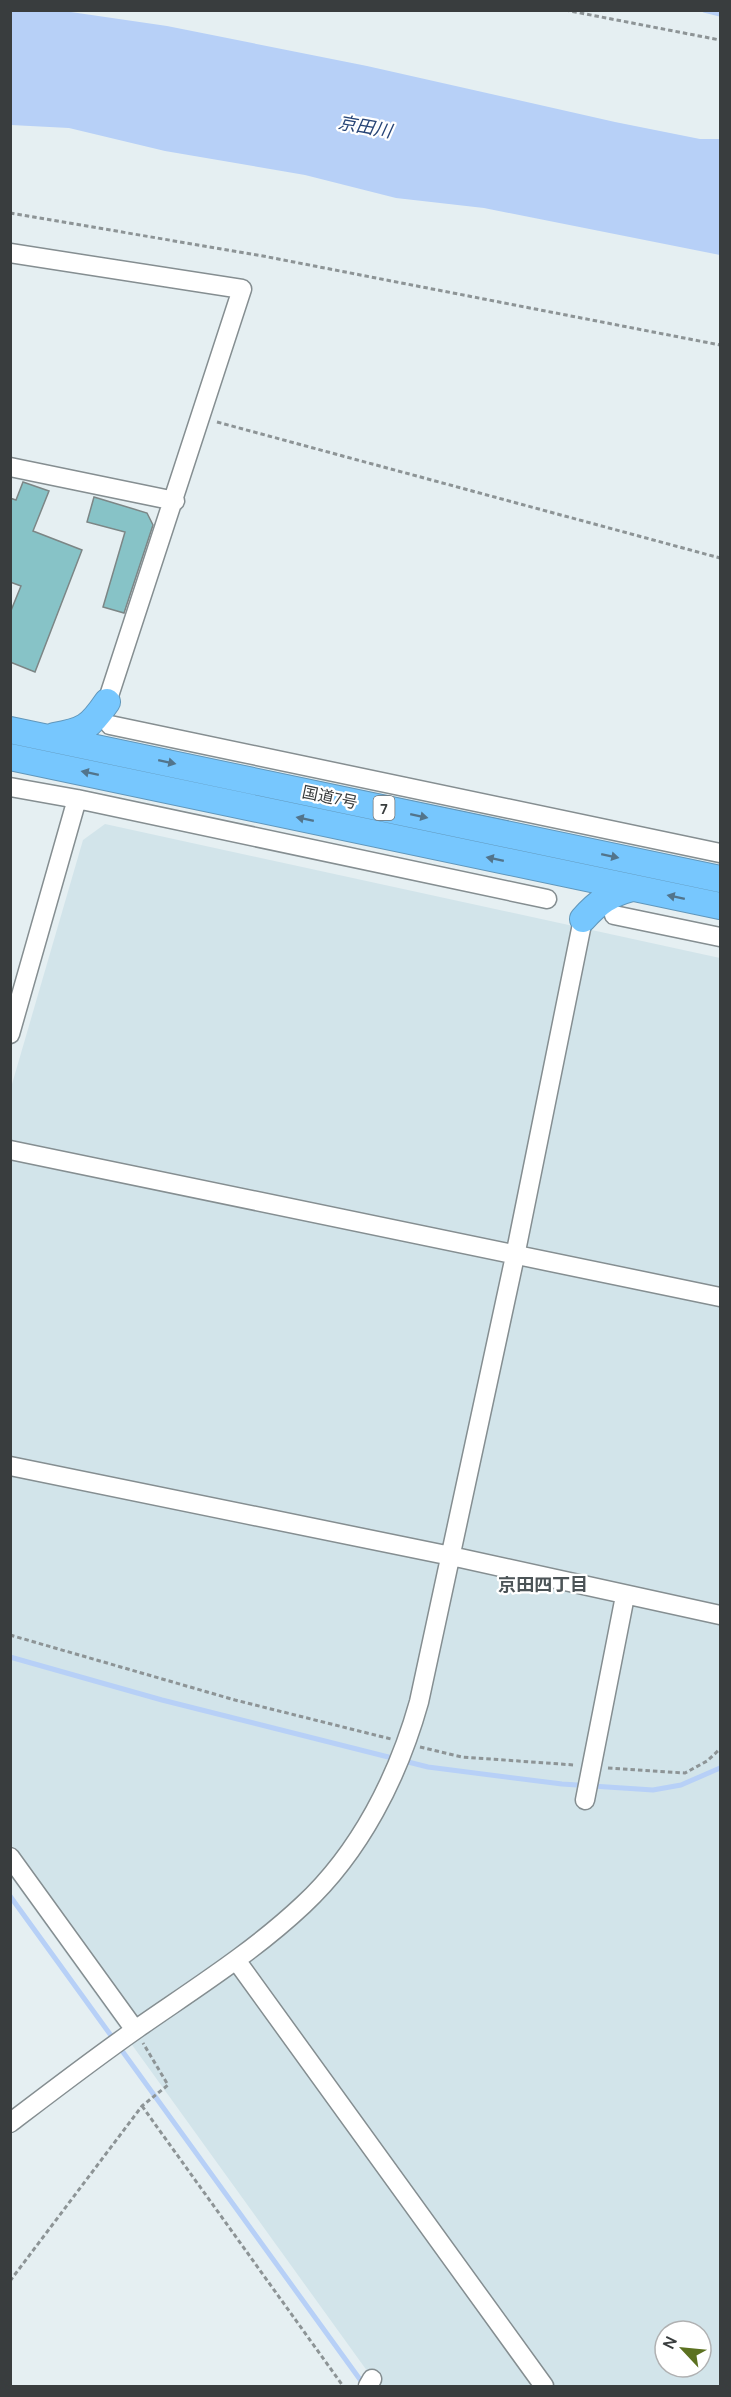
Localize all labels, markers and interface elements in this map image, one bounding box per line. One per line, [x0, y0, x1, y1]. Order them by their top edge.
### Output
water label: 京田川 [336, 109, 396, 143]
one-way arrow [158, 758, 176, 768]
one-way arrow [80, 768, 99, 777]
street label: 国道7号 [300, 780, 360, 814]
road number: 7 [374, 796, 394, 820]
one-way arrow [410, 812, 429, 821]
one-way arrow [295, 814, 314, 823]
one-way arrow [601, 852, 620, 861]
one-way arrow [486, 854, 504, 864]
one-way arrow [667, 892, 686, 901]
district label: 京田四丁目 [498, 1572, 588, 1596]
north arrow [653, 2319, 713, 2379]
text: N [657, 2332, 682, 2352]

